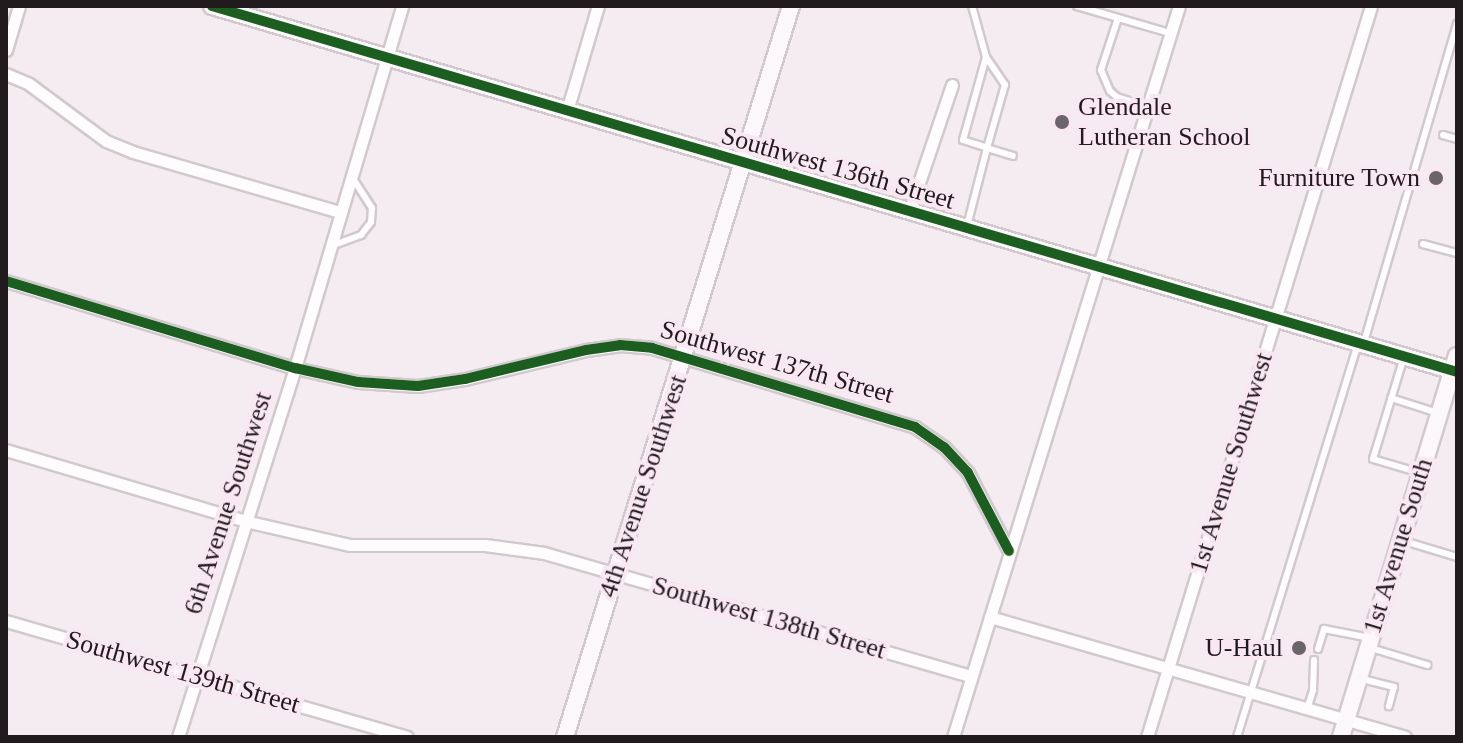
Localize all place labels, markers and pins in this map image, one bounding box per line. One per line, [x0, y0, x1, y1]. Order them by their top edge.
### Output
place label: Glendale Lutheran School [1078, 91, 1251, 152]
marker: Glendale Lutheran School [1053, 113, 1071, 131]
place label: Furniture Town [1258, 162, 1420, 194]
marker: Furniture Town [1427, 169, 1445, 187]
place label: U-Haul [1205, 632, 1283, 664]
marker: U-Haul [1290, 639, 1308, 657]

